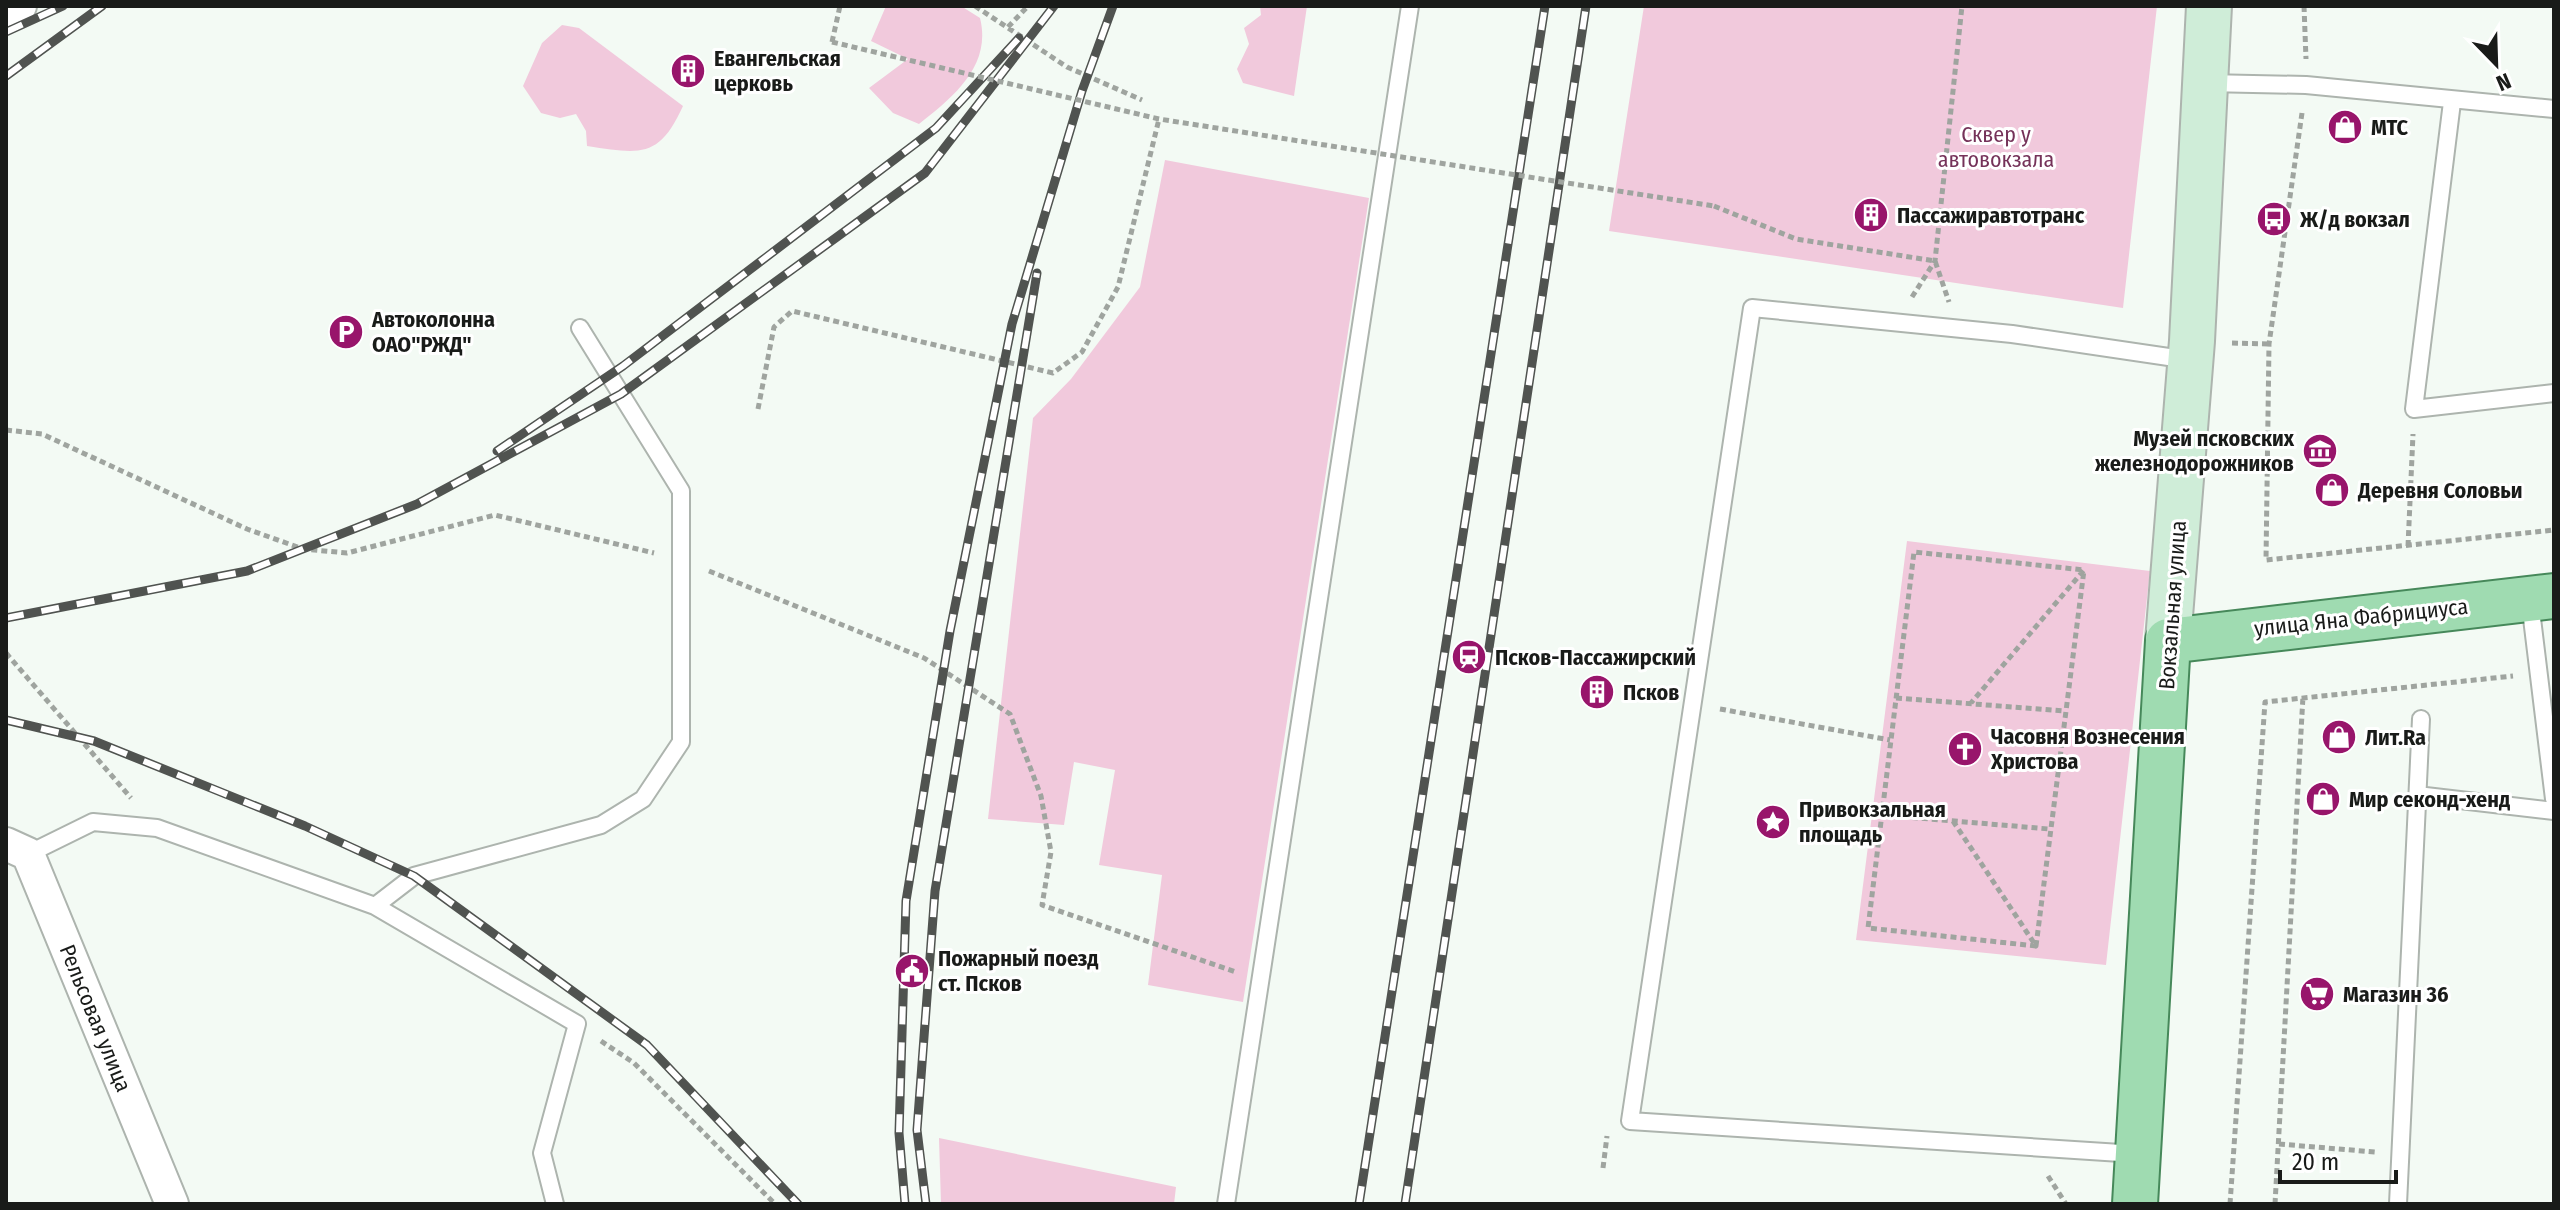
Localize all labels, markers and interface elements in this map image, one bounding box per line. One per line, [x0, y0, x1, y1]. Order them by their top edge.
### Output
north arrow [2456, 24, 2536, 104]
place label: Евангельская церковь [714, 45, 841, 97]
building icon: Евангельская церковь [669, 52, 707, 90]
text: N [2492, 67, 2515, 97]
shop icon: МТС [2326, 108, 2364, 146]
place label: МТС [2371, 114, 2408, 141]
park label: Сквер у автовокзала [1938, 121, 2054, 173]
building icon: Пассажиравтотранс [1852, 196, 1890, 234]
bus stop icon: Ж/д вокзал [2255, 200, 2293, 238]
place label: Пассажиравтотранс [1897, 202, 2085, 229]
place label: Ж/д вокзал [2299, 206, 2410, 233]
place label: Автоколонна ОАО"РЖД" [371, 306, 495, 358]
parking icon: Автоколонна ОАО"РЖД" [327, 313, 365, 351]
place label: Музей псковских железнодорожников [2094, 425, 2295, 477]
museum icon: Музей псковских железнодорожников [2301, 432, 2339, 470]
shop icon: Деревня Соловьи [2313, 471, 2351, 509]
place label: Деревня Соловьи [2357, 477, 2523, 504]
street label: Вокзальная улица [2153, 520, 2192, 690]
street label: улица Яна Фабрициуса [2253, 593, 2469, 642]
station icon: Псков-Пассажирский [1450, 638, 1488, 676]
place label: Псков-Пассажирский [1495, 644, 1696, 671]
building icon: Псков [1578, 673, 1616, 711]
place label: Псков [1623, 679, 1679, 706]
shop icon: Лит.Ra [2320, 718, 2358, 756]
place label: Часовня Вознесения Христова [1990, 723, 2185, 775]
place label: Лит.Ra [2365, 724, 2426, 751]
church icon: Часовня Вознесения Христова [1946, 730, 1984, 768]
shop icon: Мир секонд-хенд [2304, 780, 2342, 818]
place label: Мир секонд-хенд [2349, 786, 2510, 813]
place label: Привокзальная площадь [1799, 796, 1946, 848]
place icon: Привокзальная площадь [1754, 803, 1792, 841]
street label: Рельсовая улица [54, 941, 137, 1096]
place label: Пожарный поезд ст. Псков [938, 945, 1099, 997]
public building icon: Пожарный поезд ст. Псков [893, 952, 931, 990]
supermarket icon: Магазин 36 [2298, 975, 2336, 1013]
place label: Магазин 36 [2343, 981, 2448, 1008]
scale bar [2280, 1134, 2396, 1184]
text: 20 m [2292, 1148, 2339, 1176]

